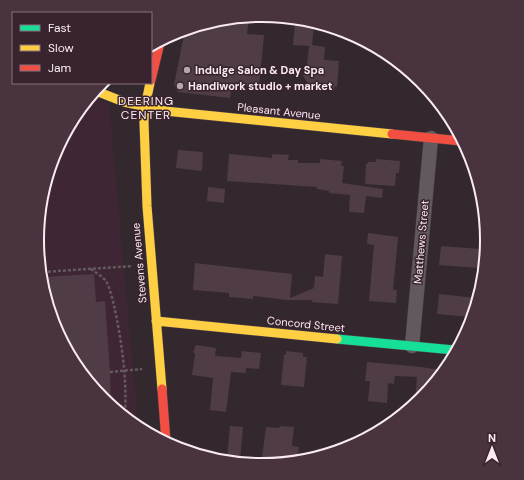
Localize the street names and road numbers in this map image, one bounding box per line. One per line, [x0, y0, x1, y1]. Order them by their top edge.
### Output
street label: Pleasant Avenue [237, 100, 321, 122]
street label: Matthews Street [410, 200, 432, 284]
street label: Stevens Avenue [129, 222, 149, 304]
street label: Concord Street [266, 313, 346, 335]

